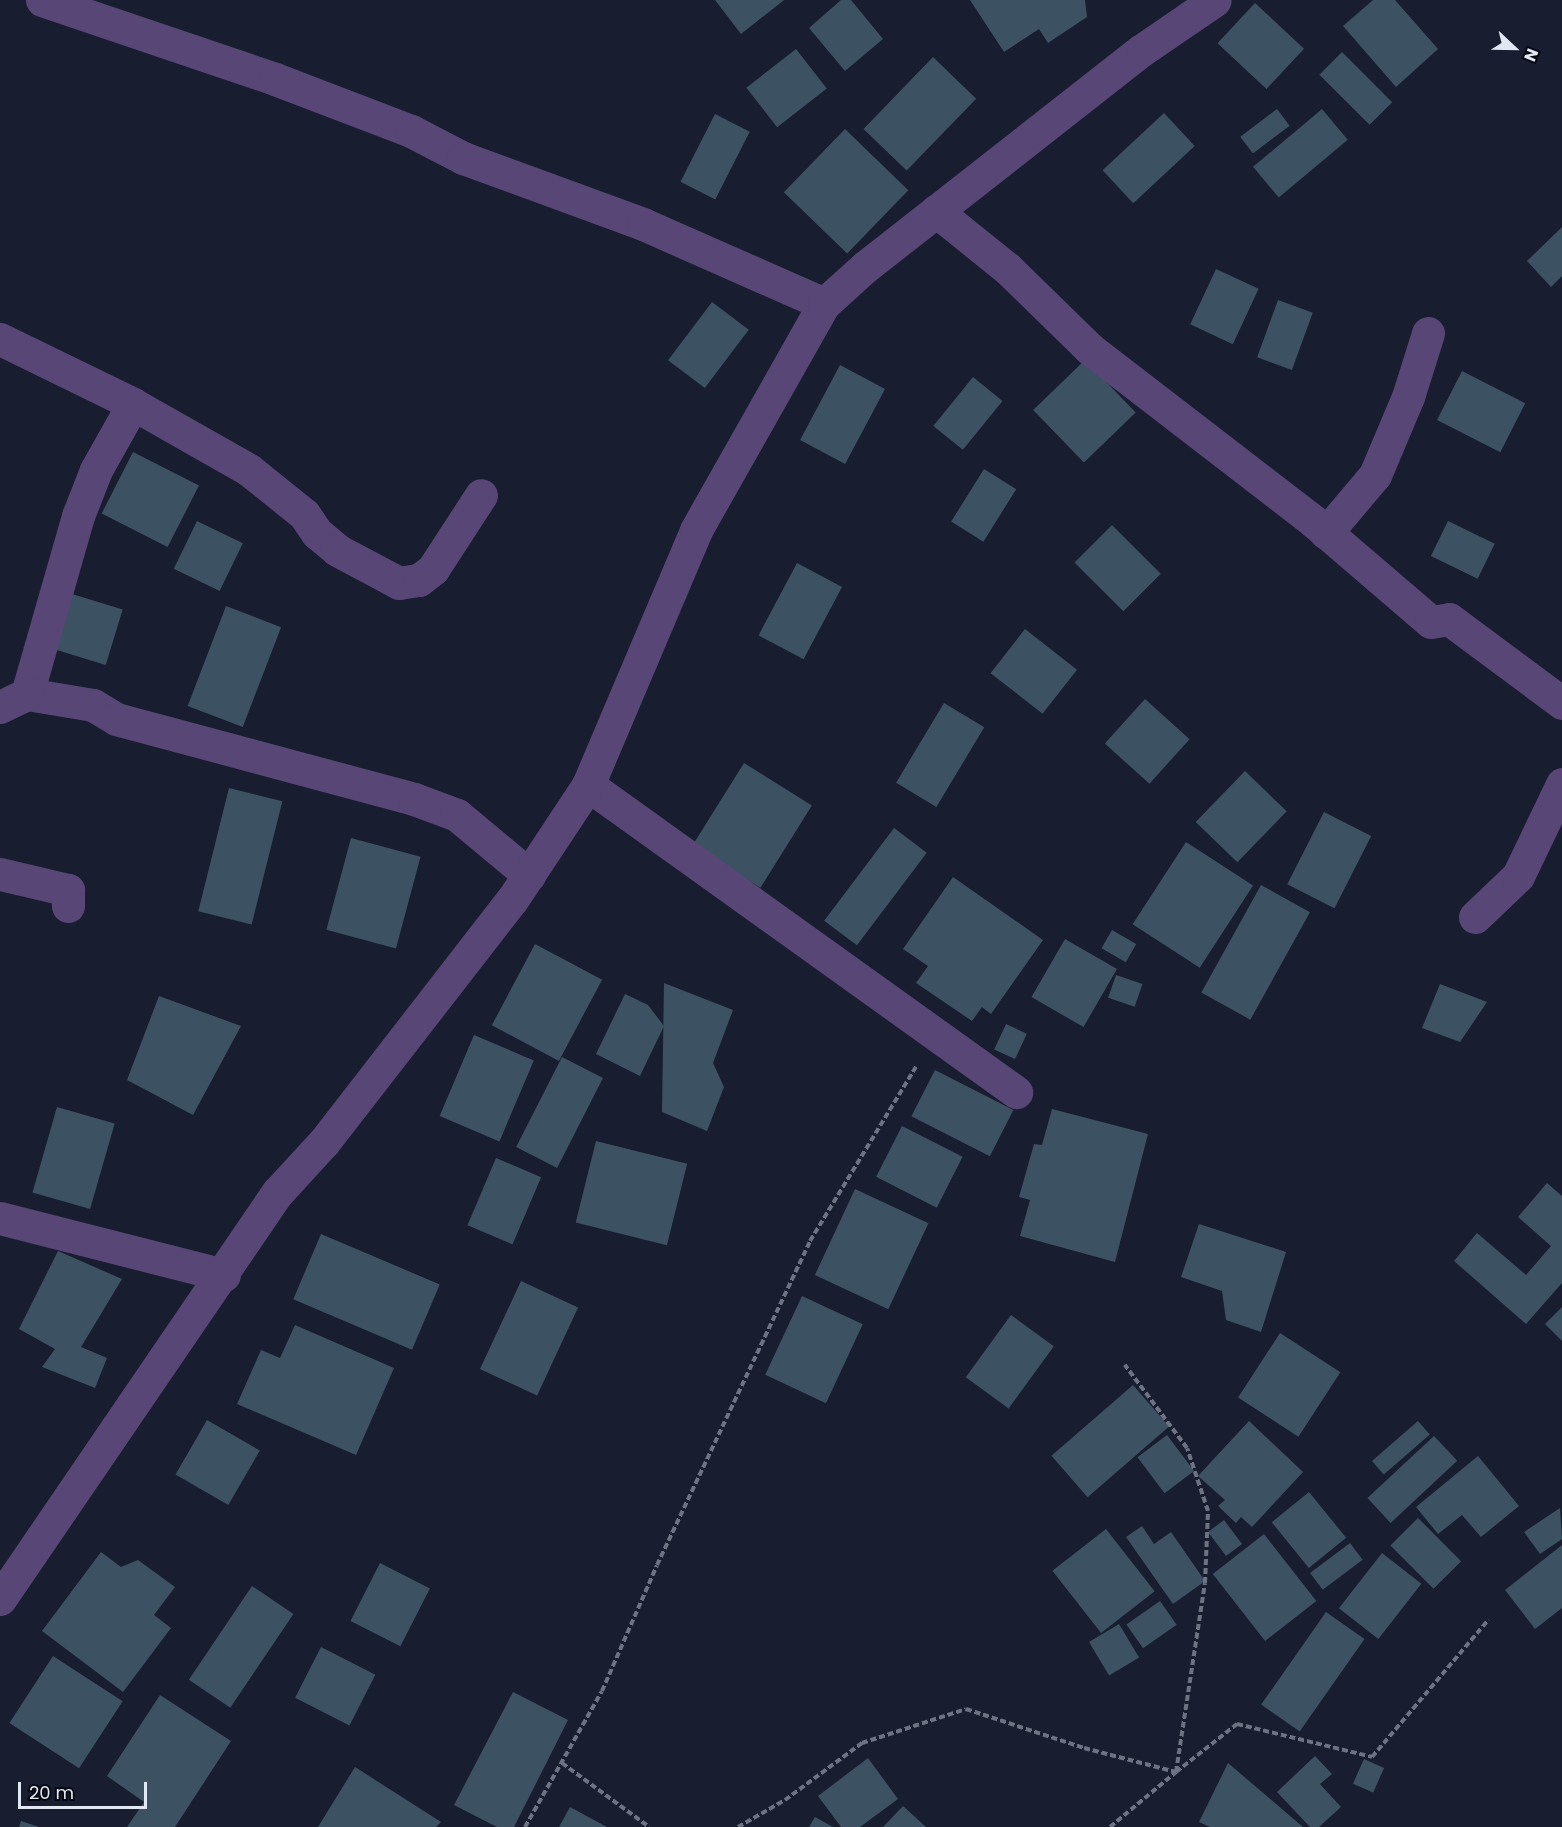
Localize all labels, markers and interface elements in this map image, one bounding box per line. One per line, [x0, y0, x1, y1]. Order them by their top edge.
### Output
north arrow [1484, 18, 1544, 78]
text: N [1518, 45, 1544, 65]
scale bar [21, 1770, 150, 1808]
text: 20 m [29, 1780, 74, 1805]

